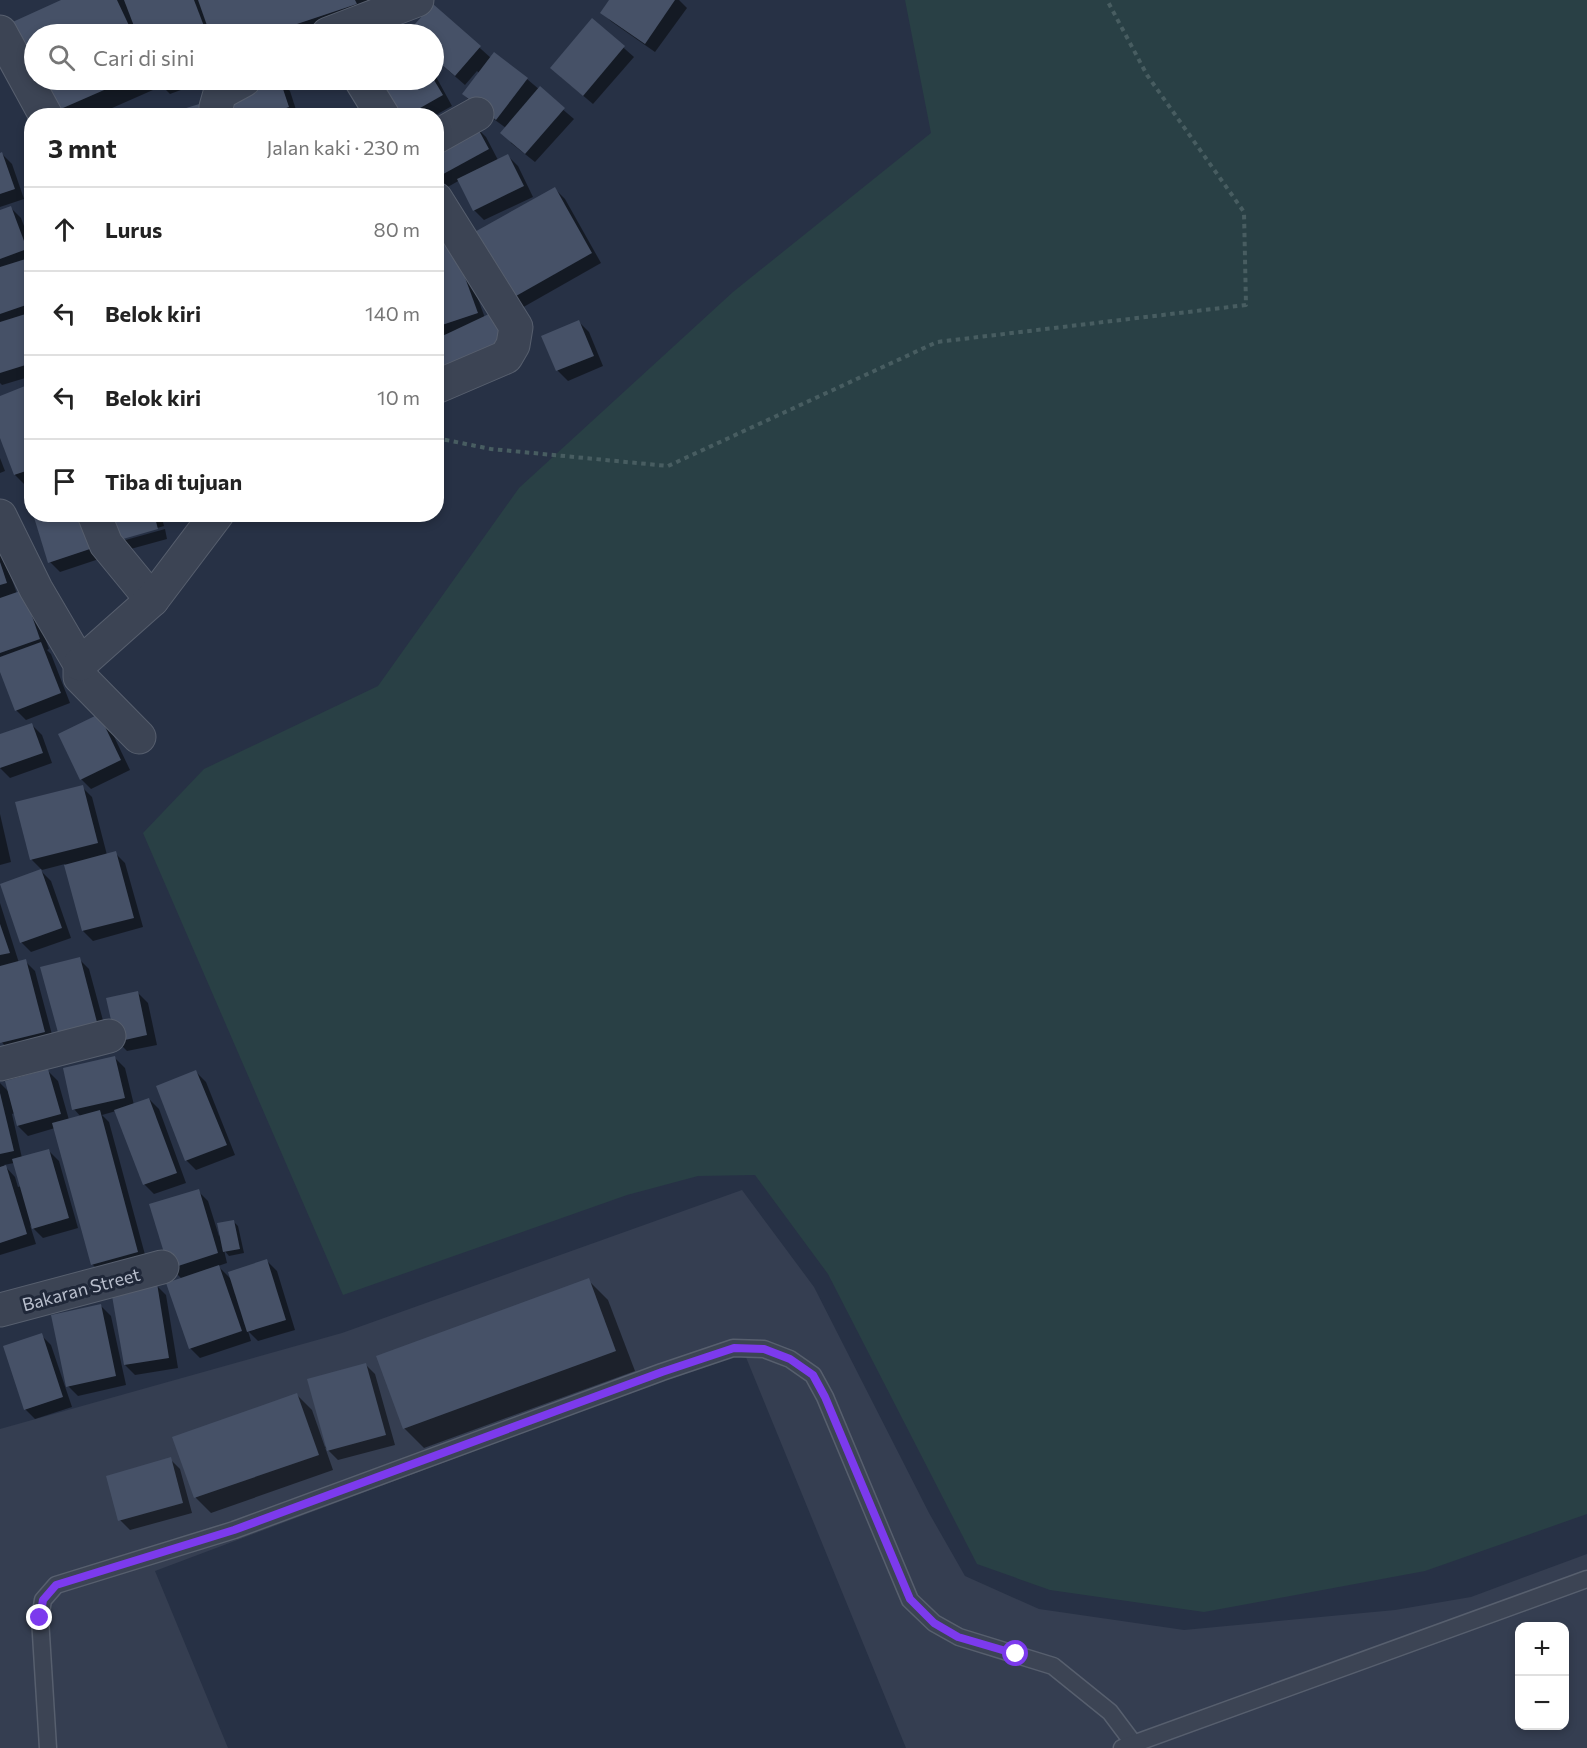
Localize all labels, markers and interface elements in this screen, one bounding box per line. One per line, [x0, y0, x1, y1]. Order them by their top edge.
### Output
search box [24, 24, 444, 90]
icon: search [45, 41, 78, 74]
text: Cari di sini [93, 44, 195, 71]
text: 3 mnt [48, 132, 117, 163]
text: Jalan kaki · 230 m [266, 135, 420, 159]
icon: ahead [48, 213, 81, 246]
text: Lurus [105, 216, 162, 243]
text: 80 m [374, 217, 420, 241]
icon: left [48, 297, 81, 330]
text: Belok kiri [105, 300, 201, 327]
text: 140 m [365, 301, 420, 325]
icon: left [48, 381, 81, 414]
text: Belok kiri [105, 384, 201, 411]
text: 10 m [377, 385, 420, 409]
icon: arrive [48, 465, 81, 498]
text: Tiba di tujuan [105, 468, 242, 495]
street label: Bakaran Street [20, 1263, 142, 1315]
route end [26, 1604, 52, 1630]
map controls [1515, 1622, 1569, 1730]
button: + [1515, 1622, 1569, 1676]
route start [1002, 1640, 1028, 1666]
button: − [1515, 1676, 1569, 1730]

